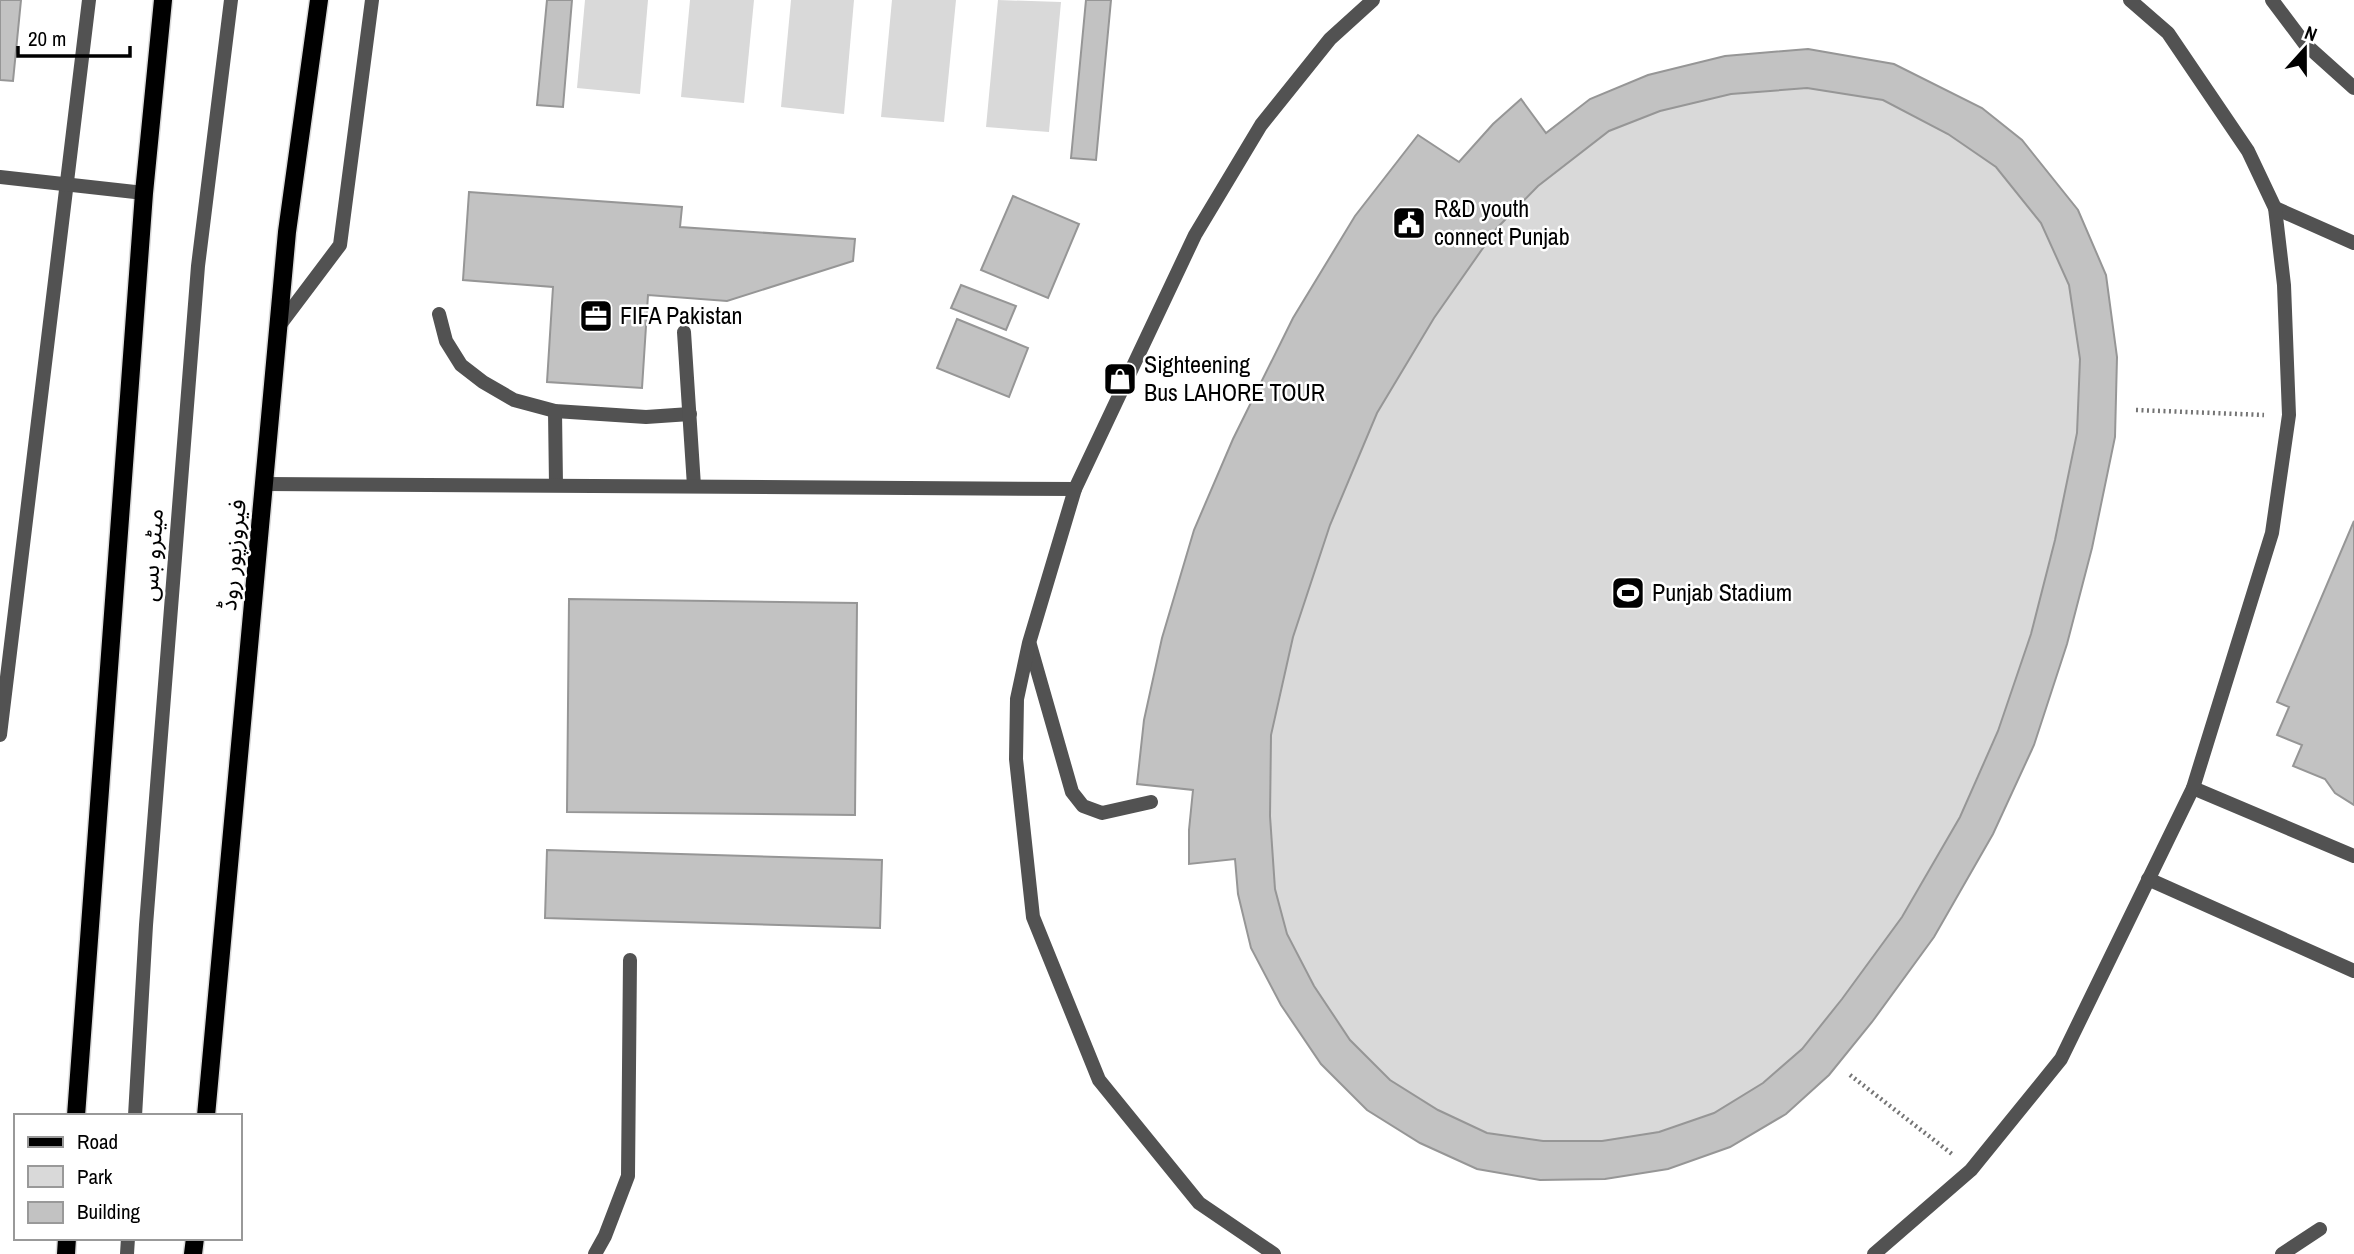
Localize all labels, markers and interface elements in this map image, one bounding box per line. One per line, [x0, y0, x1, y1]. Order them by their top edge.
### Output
scale bar [18, 14, 130, 58]
north arrow [2270, 14, 2340, 84]
text: N [2301, 19, 2321, 47]
text: 20 m [28, 24, 66, 53]
place label: R&D youth connect Punjab [1434, 192, 1570, 252]
public building icon: R&D youth connect Punjab [1390, 204, 1428, 242]
office icon: FIFA Pakistan [577, 297, 615, 335]
place label: FIFA Pakistan [620, 299, 743, 331]
place label: Sighteening Bus LAHORE TOUR [1144, 348, 1325, 408]
shop icon: Sighteening Bus LAHORE TOUR [1101, 360, 1139, 398]
street label: فیروزپور روڈ [211, 498, 253, 612]
street label: میٹرو بس [132, 507, 170, 602]
sports icon: Punjab Stadium [1609, 574, 1647, 612]
place label: Punjab Stadium [1652, 576, 1792, 608]
legend [14, 1114, 242, 1240]
text: Road [77, 1127, 118, 1156]
text: Park [77, 1162, 113, 1191]
text: Building [77, 1197, 141, 1226]

